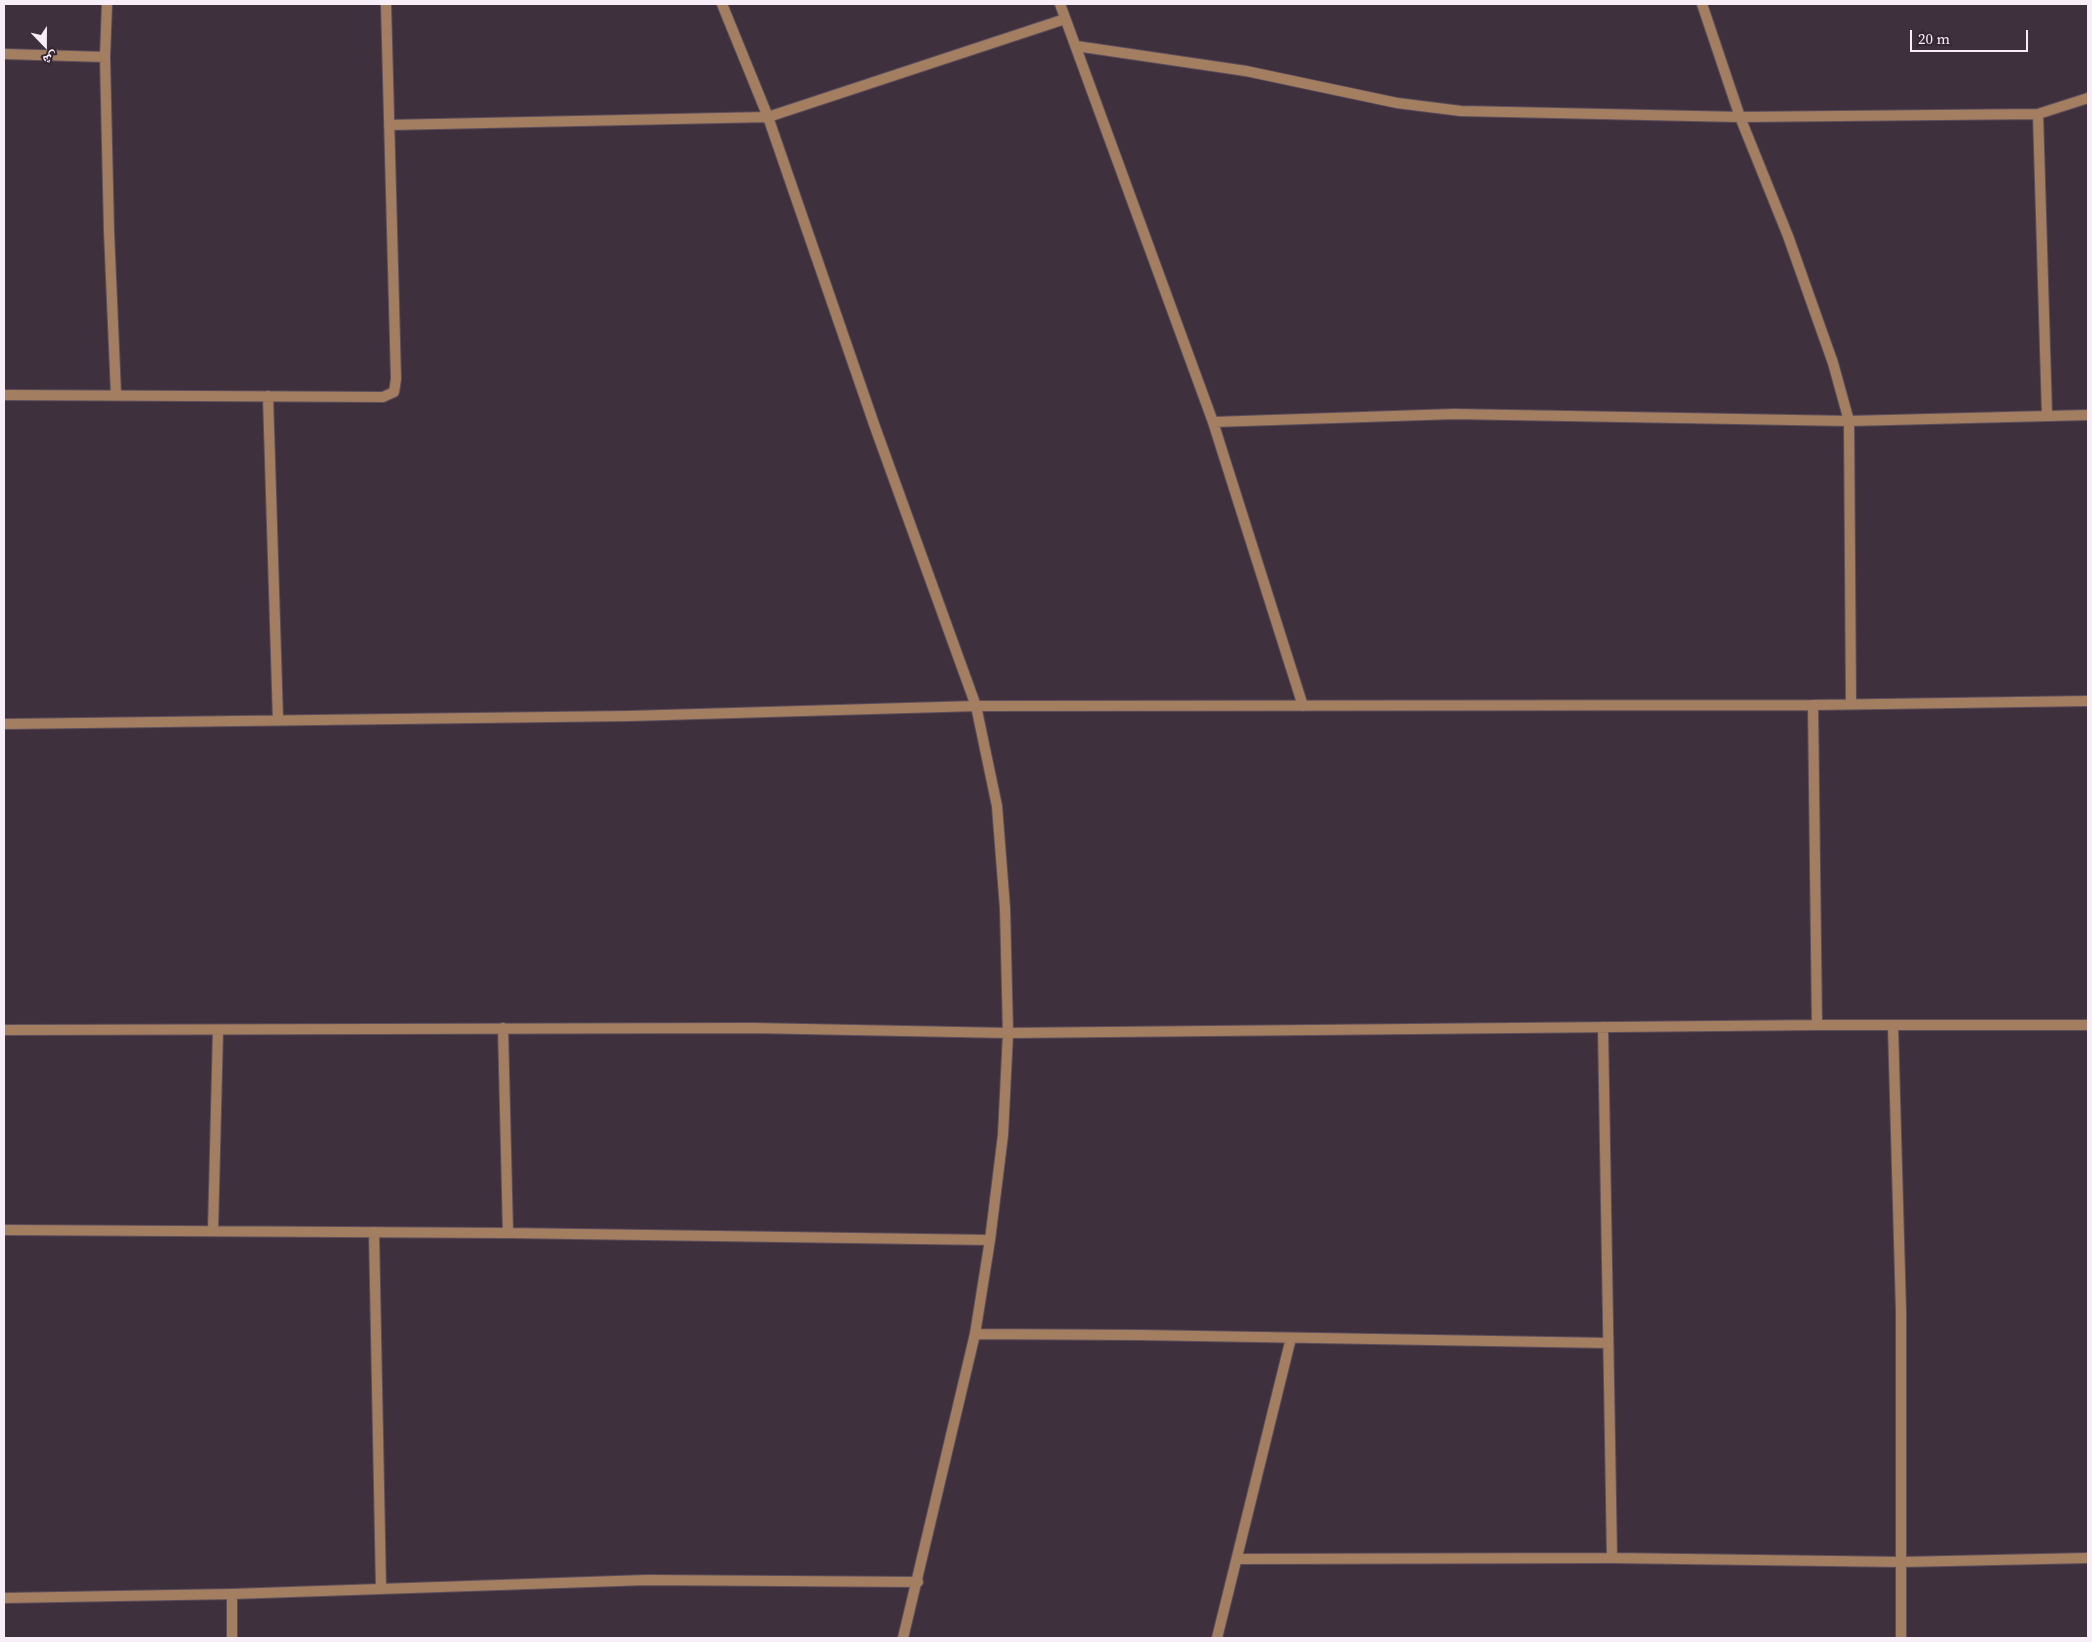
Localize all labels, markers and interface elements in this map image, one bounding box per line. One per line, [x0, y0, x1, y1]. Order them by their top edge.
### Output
north arrow [20, 20, 70, 70]
scale bar [1912, 20, 2030, 52]
text: 20 m [1918, 28, 1950, 49]
text: ش [40, 47, 61, 71]

